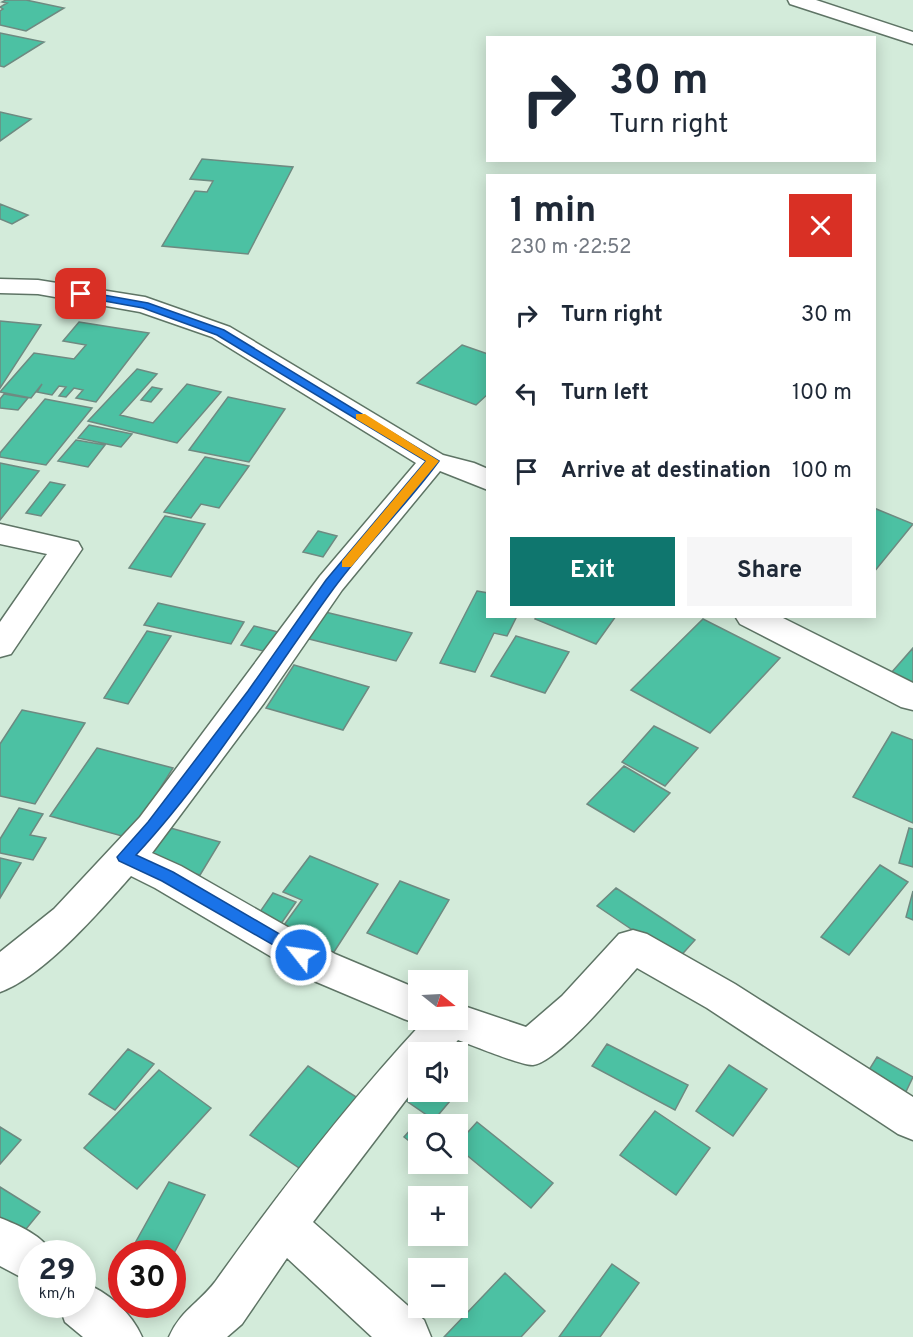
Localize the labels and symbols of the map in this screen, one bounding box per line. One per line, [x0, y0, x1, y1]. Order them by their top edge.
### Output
pin [55, 268, 106, 319]
position arrow [269, 923, 333, 987]
north arrow [408, 970, 468, 1030]
speed limit sign: 30 [108, 1240, 186, 1318]

